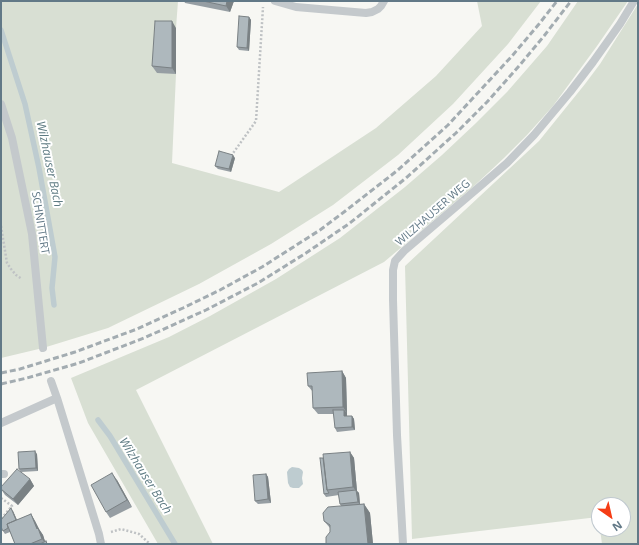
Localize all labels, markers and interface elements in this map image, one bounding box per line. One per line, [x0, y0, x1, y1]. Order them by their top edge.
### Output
water label: Wilzhauser Bach [33, 120, 65, 208]
street label: WILZHAUSER WEG [393, 177, 473, 249]
street label: SCHNITTERT [29, 191, 51, 255]
water label: Wilzhauser Bach [116, 435, 174, 517]
north arrow [591, 497, 631, 537]
text: N [610, 518, 625, 535]

